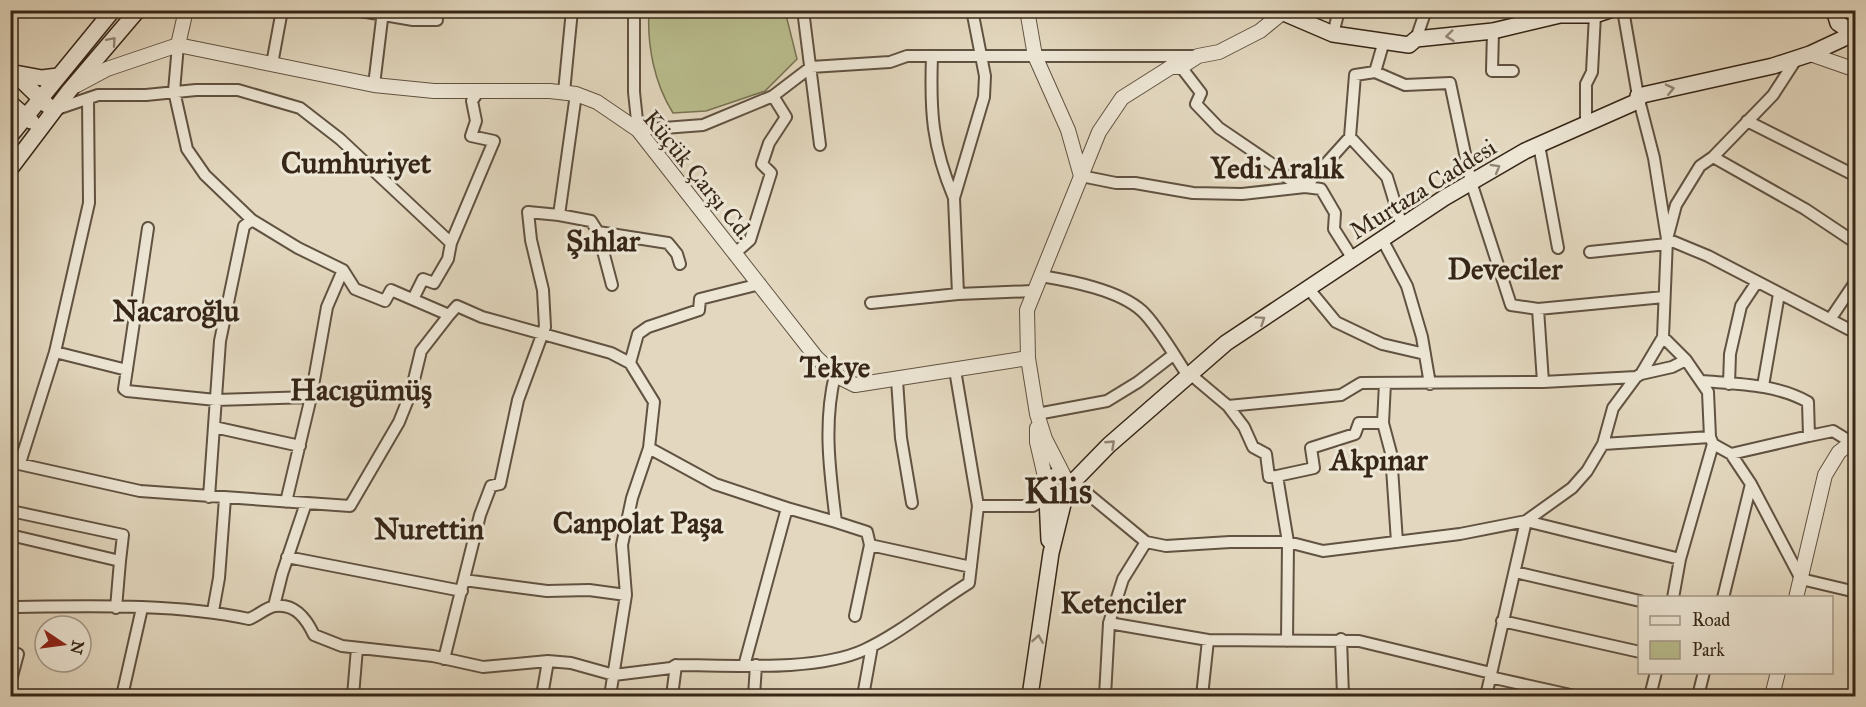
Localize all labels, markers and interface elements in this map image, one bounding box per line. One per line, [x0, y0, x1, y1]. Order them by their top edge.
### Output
one-way arrow [1445, 29, 1454, 42]
one-way arrow [105, 37, 116, 48]
one-way arrow [1664, 83, 1674, 96]
street label: Küçük Çarşı Cd. [637, 104, 759, 246]
street label: Murtaza Caddesi [1344, 132, 1502, 246]
district label: Cumhuriyet [281, 145, 431, 181]
district label: Yedi Aralık [1209, 150, 1345, 186]
one-way arrow [1490, 164, 1500, 176]
district label: Şıhlar [566, 223, 641, 260]
district label: Deveciler [1447, 251, 1563, 287]
district label: Nacaroğlu [112, 293, 240, 329]
one-way arrow [1255, 316, 1266, 327]
district label: Tekye [800, 349, 871, 385]
district label: Hacıgümüş [290, 372, 432, 409]
one-way arrow [1105, 440, 1115, 451]
district label: Akpınar [1328, 442, 1429, 478]
district label: Kilis [1024, 469, 1092, 513]
district label: Canpolat Paşa [553, 505, 725, 542]
district label: Nurettin [374, 511, 485, 547]
district label: Ketenciler [1060, 585, 1186, 621]
legend [1638, 596, 1833, 674]
text: Road [1692, 609, 1730, 631]
north arrow [33, 614, 93, 674]
one-way arrow [1031, 634, 1043, 643]
text: N [66, 639, 88, 656]
text: Park [1692, 639, 1725, 661]

